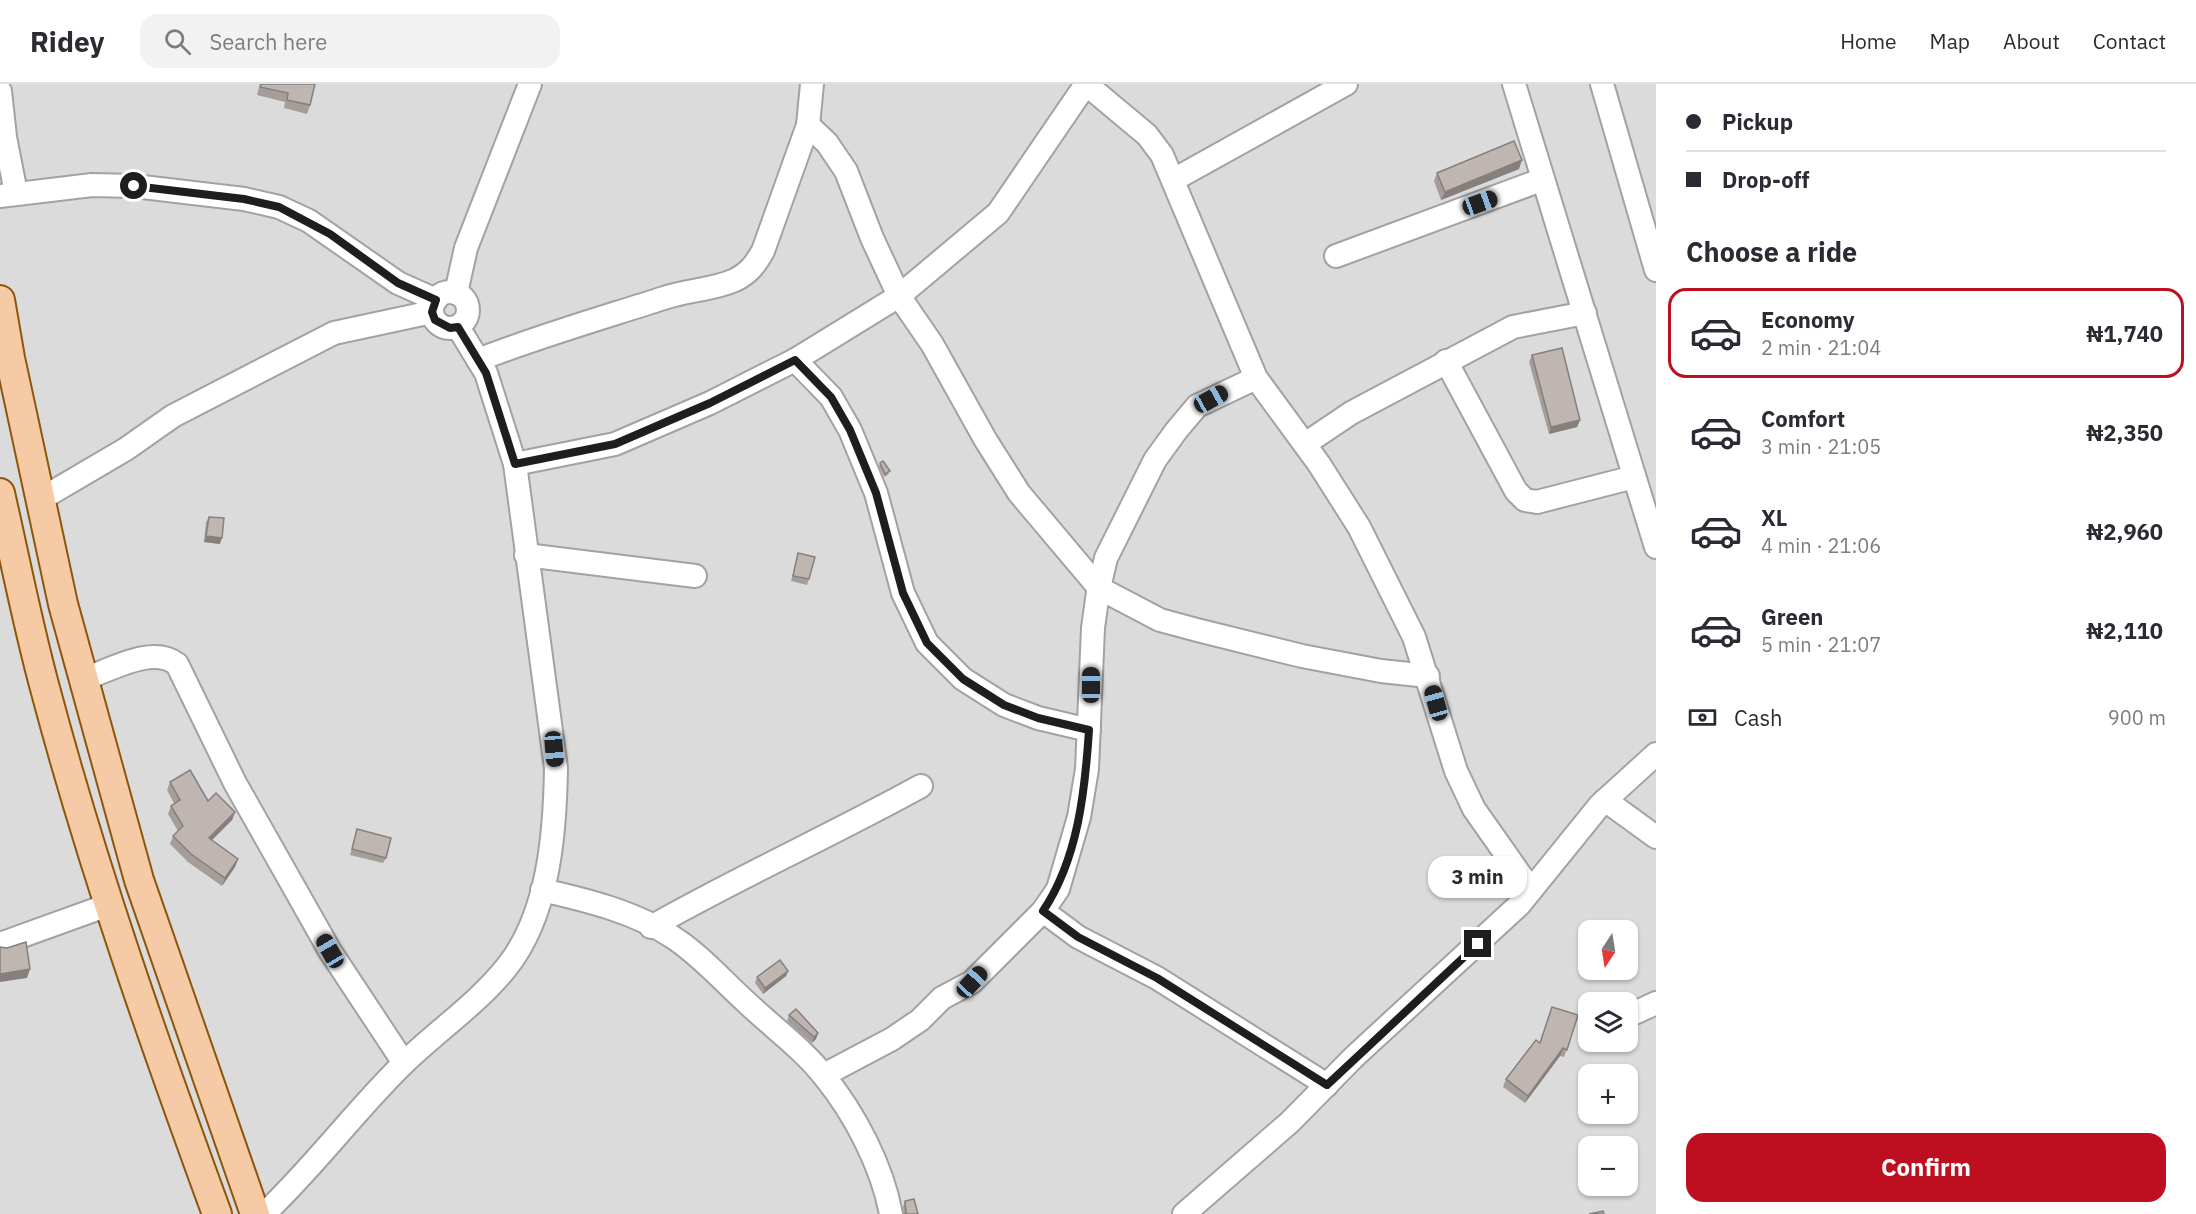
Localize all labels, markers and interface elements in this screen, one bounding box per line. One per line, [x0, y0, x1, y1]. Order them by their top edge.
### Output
search box [140, 14, 560, 68]
text: Ridey [30, 23, 104, 60]
icon: search [161, 25, 194, 58]
text: Search here [209, 27, 327, 56]
text: Home [1840, 27, 1897, 55]
text: Map [1930, 27, 1970, 55]
text: About [2003, 27, 2060, 55]
text: Contact [2093, 27, 2166, 55]
text: Pickup [1722, 107, 1793, 136]
text: Drop-off [1722, 165, 1809, 194]
route start [120, 172, 147, 199]
car [1460, 188, 1500, 218]
text: Choose a ride [1686, 234, 1857, 269]
text: Economy [1761, 305, 1855, 334]
icon: car [1689, 306, 1743, 360]
text: ₦1,740 [2086, 319, 2163, 348]
text: 2 min · 21:04 [1761, 334, 1881, 361]
car [1191, 382, 1231, 416]
text: Comfort [1761, 404, 1845, 433]
icon: car [1689, 405, 1743, 459]
text: ₦2,350 [2086, 418, 2163, 447]
text: 3 min · 21:05 [1761, 433, 1881, 460]
text: XL [1761, 503, 1787, 532]
icon: car [1689, 504, 1743, 558]
text: ₦2,960 [2086, 517, 2163, 546]
text: 4 min · 21:06 [1761, 532, 1881, 559]
text: Green [1761, 602, 1823, 631]
icon: car [1689, 603, 1743, 657]
text: ₦2,110 [2086, 616, 2163, 645]
text: 5 min · 21:07 [1761, 631, 1881, 658]
car [1082, 667, 1100, 703]
car [1422, 683, 1450, 723]
icon: cash [1686, 701, 1719, 734]
text: Cash [1734, 703, 1783, 732]
text: 900 m [2108, 704, 2166, 731]
car [543, 730, 565, 768]
callout: 3 min [1428, 857, 1528, 899]
text: 3 min [1451, 863, 1504, 890]
north arrow [1578, 920, 1638, 980]
map controls [1578, 920, 1638, 1196]
route end [1464, 930, 1491, 957]
car [313, 931, 347, 971]
car [953, 963, 991, 1001]
button: layers [1578, 992, 1638, 1052]
button: + [1578, 1064, 1638, 1124]
button: Confirm [1686, 1133, 2166, 1202]
button: − [1578, 1136, 1638, 1196]

